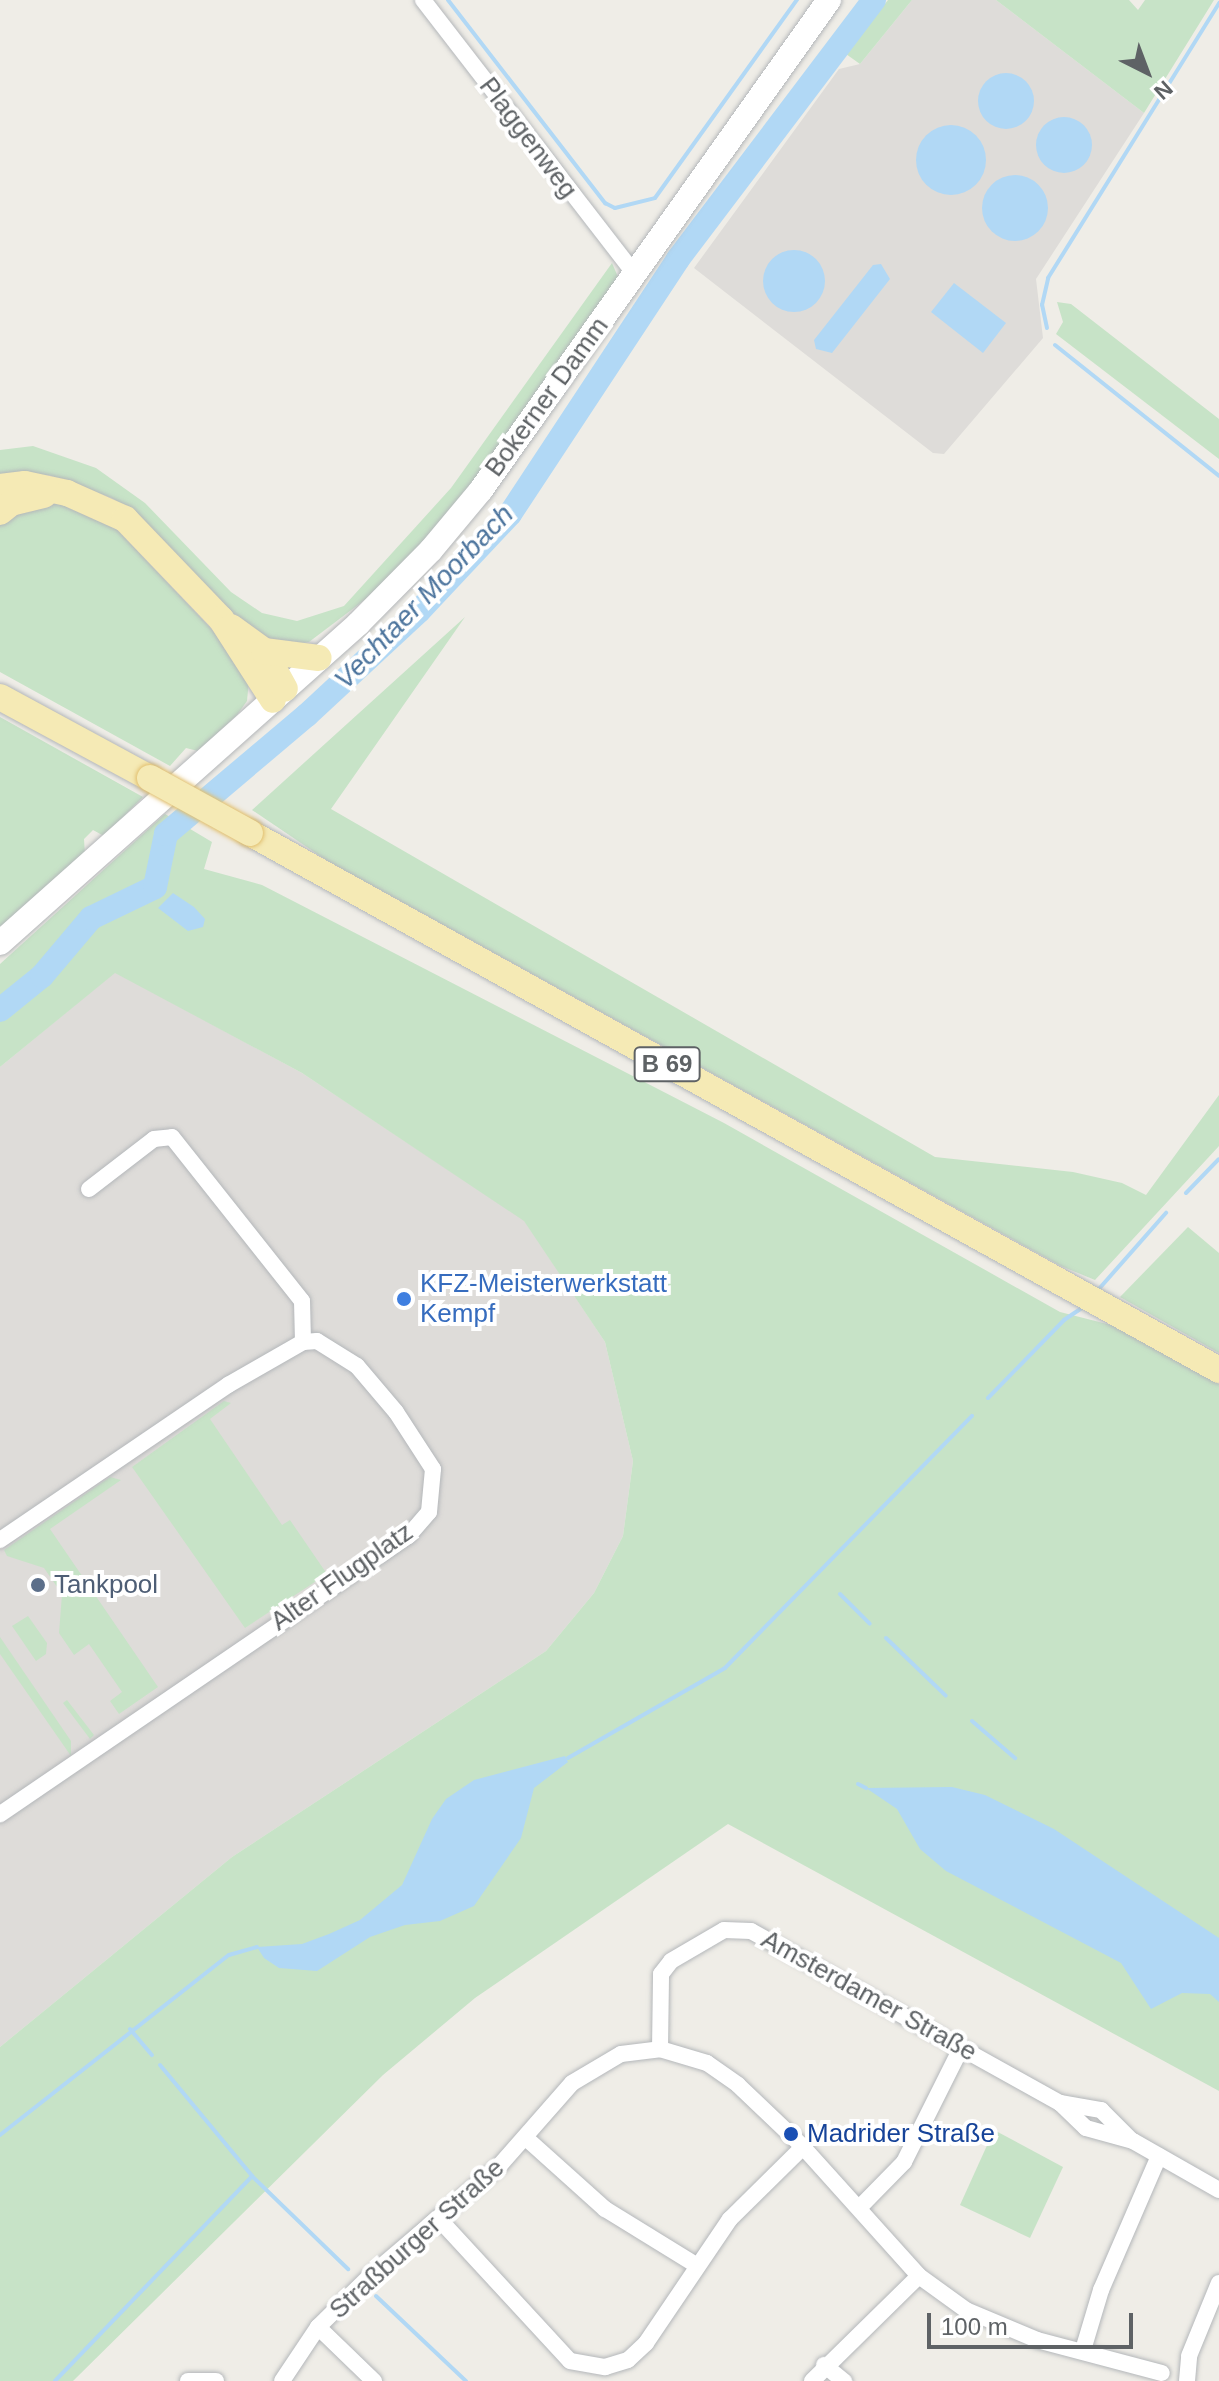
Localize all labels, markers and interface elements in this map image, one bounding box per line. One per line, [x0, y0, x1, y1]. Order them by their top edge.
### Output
north arrow [1107, 32, 1187, 112]
street label: Plaggenweg [472, 71, 584, 205]
text: N [1149, 76, 1178, 105]
street label: Bokerner Damm [479, 311, 615, 483]
water label: Vechtaer Moorbach [327, 498, 521, 696]
road number: B 69 [633, 1044, 701, 1084]
place label: KFZ-Meisterwerkstatt Kempf [420, 1268, 667, 1330]
marker: KFZ-Meisterwerkstatt Kempf [395, 1290, 413, 1308]
street label: Alter Flugplatz [265, 1517, 419, 1637]
place label: Tankpool [54, 1569, 158, 1601]
marker: Tankpool [29, 1576, 47, 1594]
street label: Amsterdamer Straße [756, 1924, 982, 2068]
place label: Madrider Straße [807, 2118, 995, 2150]
marker: Madrider Straße [782, 2125, 800, 2143]
street label: Straßburger Straße [323, 2152, 511, 2326]
scale bar [931, 2297, 1137, 2347]
text: 100 m [941, 2313, 1008, 2340]

